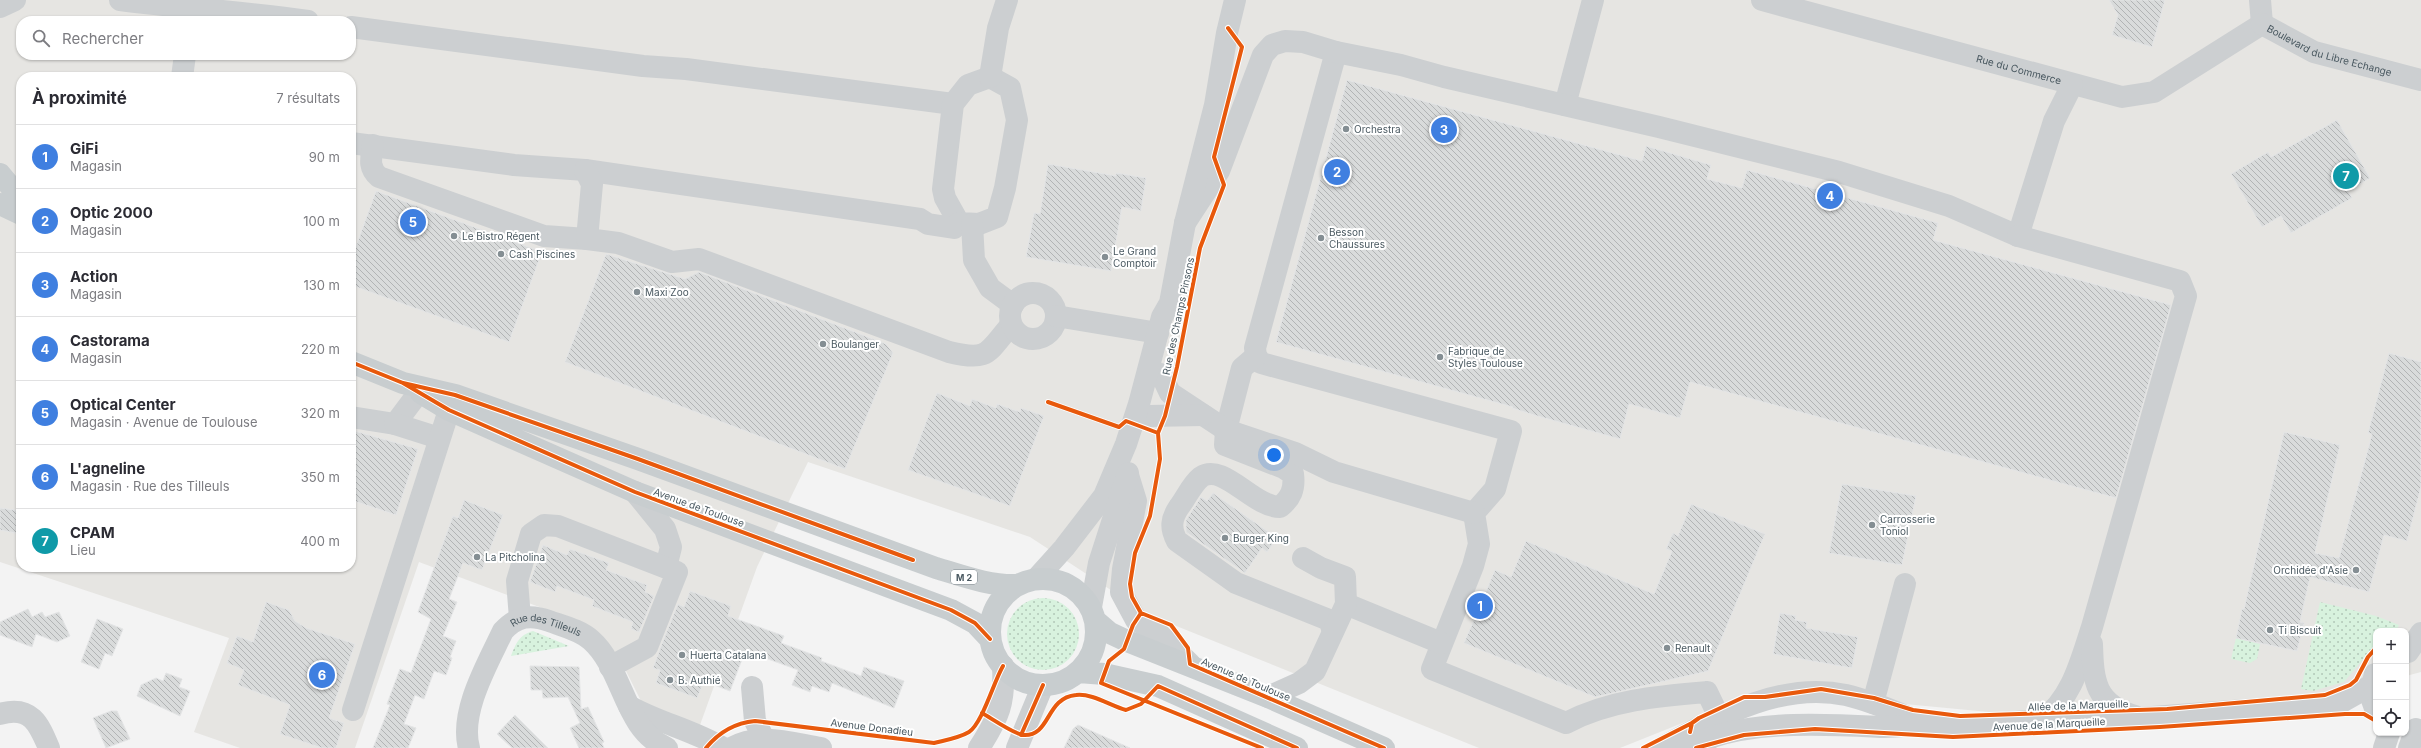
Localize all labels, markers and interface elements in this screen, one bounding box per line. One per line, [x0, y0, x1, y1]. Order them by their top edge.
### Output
search box [16, 16, 356, 60]
street label: Boulevard du Libre Echange [2265, 22, 2393, 78]
icon: search [30, 27, 52, 49]
text: Rechercher [62, 29, 144, 48]
street label: Rue du Commerce [1975, 52, 2063, 86]
text: À proximité [32, 88, 127, 108]
text: 7 résultats [276, 90, 340, 106]
pin: 3 [1431, 115, 1457, 145]
place label: Orchestra [1354, 123, 1401, 135]
marker: Orchestra [1341, 124, 1351, 134]
text: GiFi [70, 139, 98, 158]
text: 1 [42, 149, 48, 165]
text: 90 m [309, 149, 340, 165]
pin: 2 [1324, 157, 1350, 187]
text: Magasin [70, 158, 122, 174]
pin: 7 [2333, 161, 2359, 191]
pin: 4 [1817, 181, 1843, 211]
text: Optic 2000 [70, 203, 153, 222]
pin: 5 [400, 207, 426, 237]
text: 2 [41, 213, 49, 229]
text: 100 m [303, 213, 340, 229]
text: Magasin [70, 222, 122, 238]
place label: Besson Chaussures [1329, 226, 1385, 250]
place label: Le Bistro Régent [462, 230, 540, 242]
marker: Le Bistro Régent [449, 231, 459, 241]
marker: Besson Chaussures [1316, 233, 1326, 243]
place label: Le Grand Comptoir [1113, 245, 1157, 269]
place label: Cash Piscines [509, 248, 575, 260]
marker: Cash Piscines [496, 249, 506, 259]
marker: Le Grand Comptoir [1100, 252, 1110, 262]
street label: Rue des Champs Pinsons [1160, 256, 1196, 376]
text: Action [70, 267, 118, 286]
text: 3 [41, 277, 49, 293]
text: 130 m [303, 277, 340, 293]
text: Magasin [70, 286, 122, 302]
place label: Maxi Zoo [645, 286, 689, 298]
marker: Maxi Zoo [632, 287, 642, 297]
text: Castorama [70, 331, 150, 350]
place label: Boulanger [831, 338, 879, 350]
marker: Boulanger [818, 339, 828, 349]
text: 4 [41, 341, 49, 357]
text: 220 m [301, 341, 340, 357]
place label: Fabrique de Styles Toulouse [1448, 345, 1523, 369]
text: Magasin [70, 350, 122, 366]
marker: Fabrique de Styles Toulouse [1435, 352, 1445, 362]
text: Optical Center [70, 395, 176, 414]
text: 5 [41, 405, 49, 421]
text: 320 m [301, 405, 340, 421]
text: Magasin · Avenue de Toulouse [70, 414, 258, 430]
your location [1264, 445, 1284, 465]
text: L'agneline [70, 459, 145, 478]
text: 6 [41, 469, 49, 485]
text: 350 m [301, 469, 340, 485]
text: Magasin · Rue des Tilleuls [70, 478, 230, 494]
street label: Avenue de Toulouse [652, 485, 746, 529]
place label: Carrosserie Toniol [1880, 513, 1935, 537]
marker: Carrosserie Toniol [1867, 520, 1877, 530]
text: CPAM [70, 523, 115, 542]
place label: Burger King [1233, 532, 1289, 544]
text: 7 [41, 533, 49, 549]
text: 400 m [300, 533, 340, 549]
marker: Burger King [1220, 533, 1230, 543]
text: Lieu [70, 542, 96, 558]
place label: La Pitcholina [485, 551, 545, 563]
marker: La Pitcholina [472, 552, 482, 562]
place label: Orchidée d'Asie [2273, 564, 2348, 576]
marker: Orchidée d'Asie [2351, 565, 2361, 575]
road number: M 2 [951, 570, 977, 584]
pin: 1 [1467, 591, 1493, 621]
street label: Rue des Tilleuls [508, 611, 584, 638]
place label: Ti Biscuit [2278, 624, 2322, 636]
marker: Ti Biscuit [2265, 625, 2275, 635]
map controls [2373, 628, 2409, 736]
button: + [2373, 628, 2409, 664]
place label: Renault [1675, 642, 1711, 654]
marker: Renault [1662, 643, 1672, 653]
place label: Huerta Catalana [690, 649, 766, 661]
marker: Huerta Catalana [677, 650, 687, 660]
street label: Avenue de Toulouse [1200, 655, 1293, 703]
pin: 6 [309, 660, 335, 690]
button: − [2373, 664, 2409, 700]
place label: B. Authié [678, 674, 721, 686]
marker: B. Authié [665, 675, 675, 685]
street label: Allée de la Marqueille [2027, 697, 2129, 713]
button: locate [2373, 700, 2409, 736]
street label: Avenue de la Marqueille [1992, 715, 2106, 733]
street label: Avenue Donadieu [830, 716, 914, 738]

